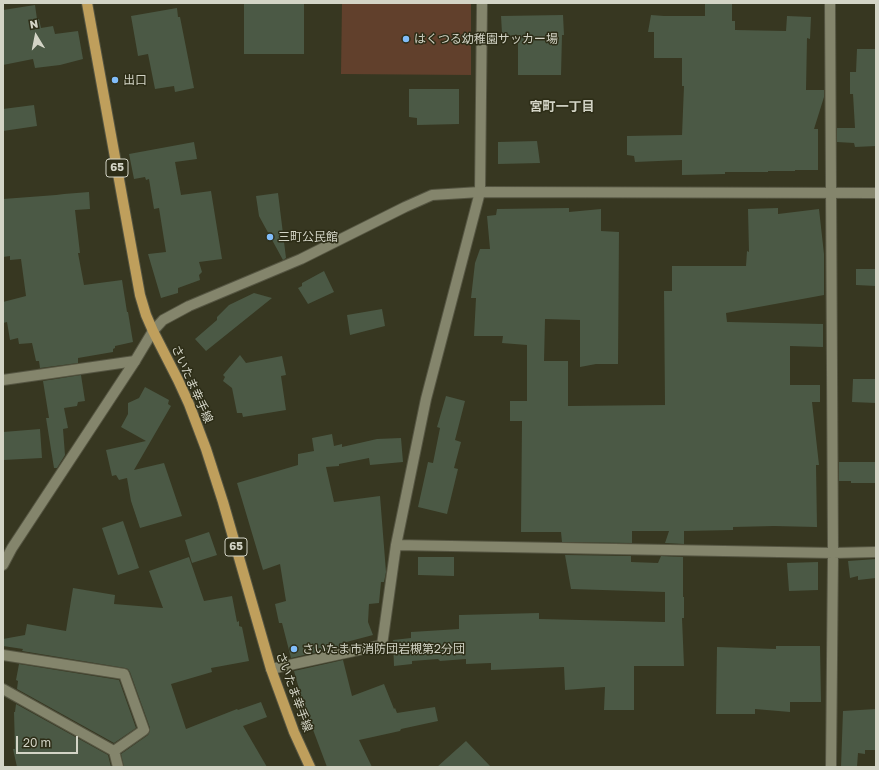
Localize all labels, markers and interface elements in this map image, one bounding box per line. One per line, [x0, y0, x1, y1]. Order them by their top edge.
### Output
north arrow [16, 16, 56, 56]
text: N [29, 17, 39, 31]
place label: はくつる幼稚園サッカー場 [414, 32, 558, 46]
marker: はくつる幼稚園サッカー場 [401, 34, 411, 44]
place label: 出口 [123, 73, 147, 87]
marker: 出口 [110, 75, 120, 85]
district label: 宮町一丁目 [530, 99, 594, 115]
road number: 65 [106, 159, 128, 177]
place label: 三町公民館 [278, 230, 338, 244]
marker: 三町公民館 [265, 232, 275, 242]
street label: さいたま幸手線 [168, 343, 216, 425]
road number: 65 [225, 538, 247, 556]
place label: さいたま市消防団岩槻第2分団 [302, 642, 465, 656]
marker: さいたま市消防団岩槻第2分団 [289, 644, 299, 654]
street label: さいたま幸手線 [273, 650, 315, 734]
scale bar [18, 728, 80, 754]
text: 20 m [23, 735, 51, 750]

